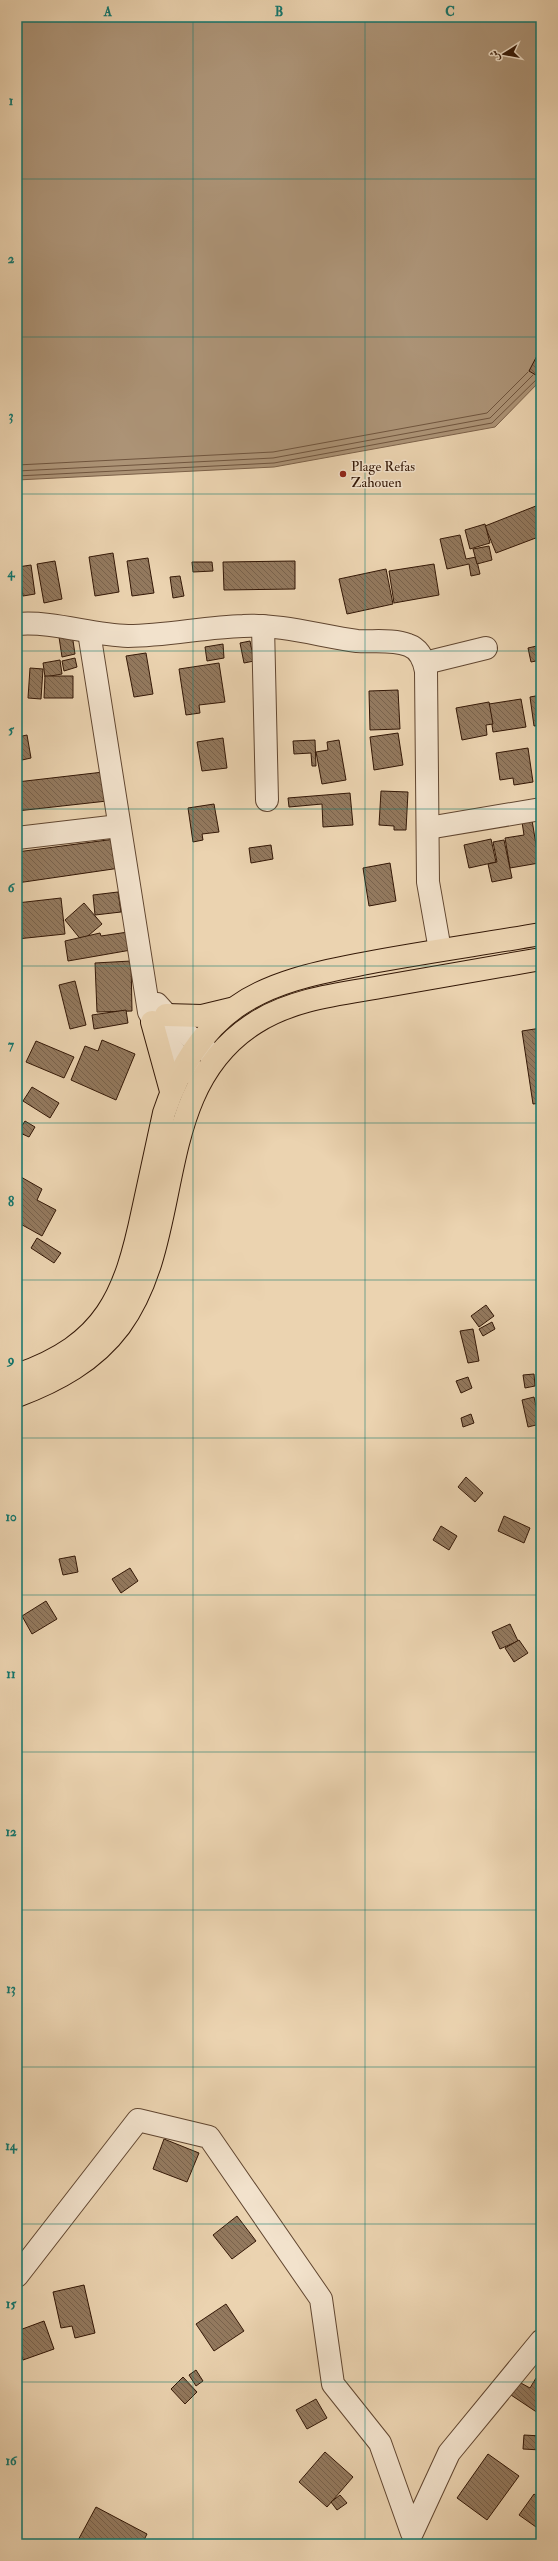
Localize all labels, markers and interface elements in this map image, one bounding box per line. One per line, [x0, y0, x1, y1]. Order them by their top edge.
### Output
text: A [103, 4, 113, 20]
text: B [275, 4, 283, 20]
text: C [445, 4, 455, 20]
north arrow [484, 34, 524, 74]
text: ش [487, 49, 502, 62]
text: 1 [9, 93, 14, 109]
text: 2 [8, 251, 15, 267]
text: 3 [9, 408, 14, 424]
place label: Plage Refas Zahouen [351, 458, 415, 491]
marker: Plage Refas Zahouen [338, 469, 348, 479]
text: 4 [6, 565, 15, 581]
text: 5 [8, 722, 14, 738]
text: 6 [8, 880, 16, 896]
text: 7 [8, 1037, 15, 1053]
text: 8 [8, 1194, 14, 1210]
text: 9 [6, 1352, 15, 1368]
text: 10 [5, 1509, 17, 1525]
text: 11 [6, 1666, 16, 1682]
text: 12 [5, 1824, 17, 1840]
text: 13 [6, 1981, 16, 1997]
text: 14 [5, 2138, 18, 2154]
text: 15 [6, 2296, 16, 2312]
text: 16 [5, 2453, 18, 2469]

